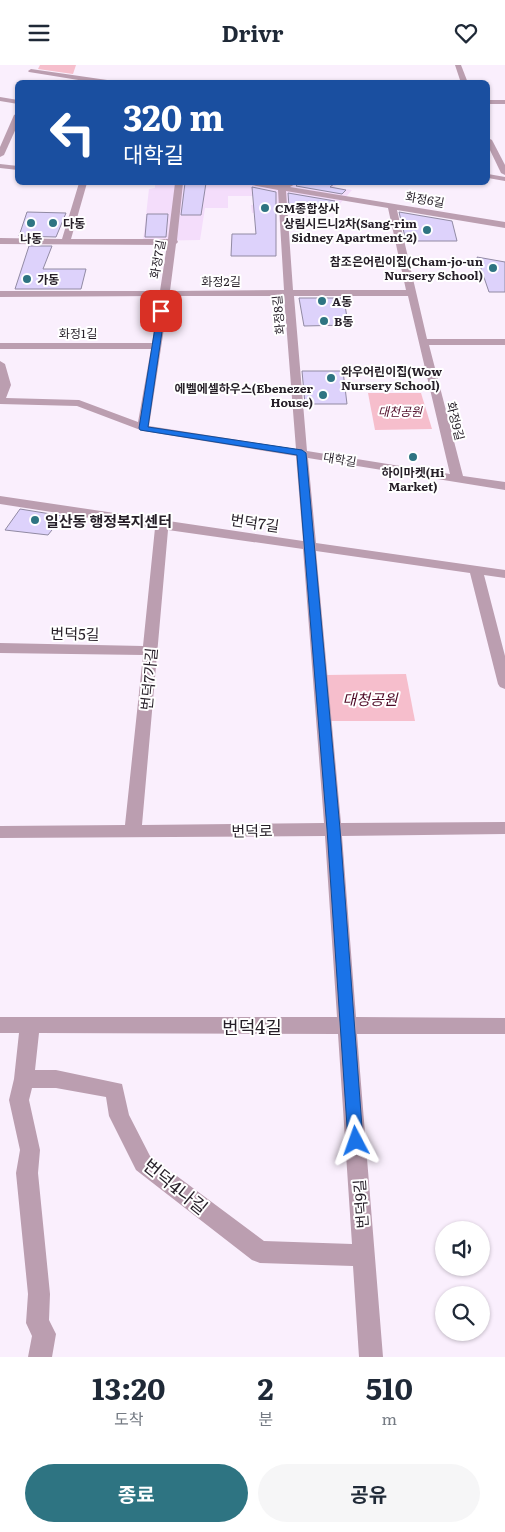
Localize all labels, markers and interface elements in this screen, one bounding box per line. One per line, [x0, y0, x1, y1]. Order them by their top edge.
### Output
text: Drivr [221, 16, 284, 49]
icon: menu [25, 19, 53, 47]
icon: heart [452, 19, 480, 47]
text: 320 m [123, 90, 224, 142]
icon: left [40, 100, 105, 165]
text: 대학길 [123, 137, 184, 170]
street label: 화정6길 [404, 187, 446, 211]
place label: CM종합상사 [275, 199, 340, 217]
marker: CM종합상사 [259, 202, 271, 214]
place label: 다동 [63, 214, 85, 232]
place label: 상림시드니2차(Sang-rim Sidney Apartment-2) [283, 214, 417, 246]
marker: 나동 [25, 217, 37, 229]
marker: 다동 [47, 217, 59, 229]
marker: 상림시드니2차(Sang-rim Sidney Apartment-2) [421, 224, 433, 236]
place label: 나동 [20, 229, 42, 247]
street label: 화정7길 [145, 238, 169, 280]
place label: 참조은어린이집(Cham-jo-un Nursery School) [330, 252, 484, 284]
marker: 참조은어린이집(Cham-jo-un Nursery School) [487, 262, 499, 274]
place label: 가동 [37, 270, 59, 288]
street label: 화정2길 [201, 272, 241, 290]
marker: 가동 [21, 273, 33, 285]
pin [140, 290, 182, 332]
place label: A동 [332, 292, 352, 310]
street label: 화정8길 [267, 294, 289, 336]
marker: A동 [316, 295, 328, 307]
icon: arrive [147, 297, 175, 325]
place label: B동 [334, 312, 353, 330]
marker: B동 [318, 315, 330, 327]
street label: 화정1길 [59, 324, 97, 342]
place label: 와우어린이집(Wow Nursery School) [341, 362, 442, 394]
marker: 와우어린이집(Wow Nursery School) [325, 372, 337, 384]
place label: 에벨에셀하우스(Ebenezer House) [175, 379, 313, 411]
marker: 에벨에셀하우스(Ebenezer House) [317, 389, 329, 401]
street label: 화정9길 [443, 400, 469, 442]
park label: 대천공원 [378, 402, 423, 420]
street label: 대학길 [322, 448, 358, 470]
marker: 하이마켓(Hi Market) [407, 451, 419, 463]
place label: 하이마켓(Hi Market) [382, 463, 445, 495]
street label: 번덕7길 [229, 507, 281, 537]
place label: 일산동 행정복지센터 [45, 509, 172, 532]
marker: 일산동 행정복지센터 [29, 514, 41, 526]
street label: 번덕5길 [50, 621, 100, 645]
street label: 번덕7가길 [134, 647, 162, 711]
park label: 대청공원 [342, 687, 399, 710]
street label: 번덕로 [231, 818, 273, 842]
street label: 번덕4길 [222, 1013, 282, 1040]
position arrow [329, 1114, 381, 1166]
street label: 번덕4나길 [138, 1152, 214, 1220]
street label: 번덕9길 [347, 1179, 373, 1229]
map controls [435, 1221, 490, 1341]
button: sound [435, 1221, 490, 1276]
button: search [435, 1286, 490, 1341]
text: 13:20 [92, 1365, 166, 1409]
text: 2 [258, 1365, 274, 1409]
text: 510 [366, 1365, 413, 1409]
text: 도착 [114, 1406, 144, 1430]
text: 분 [258, 1406, 273, 1430]
text: m [382, 1406, 397, 1430]
button: 종료 [25, 1464, 248, 1522]
button: 공유 [258, 1464, 480, 1522]

